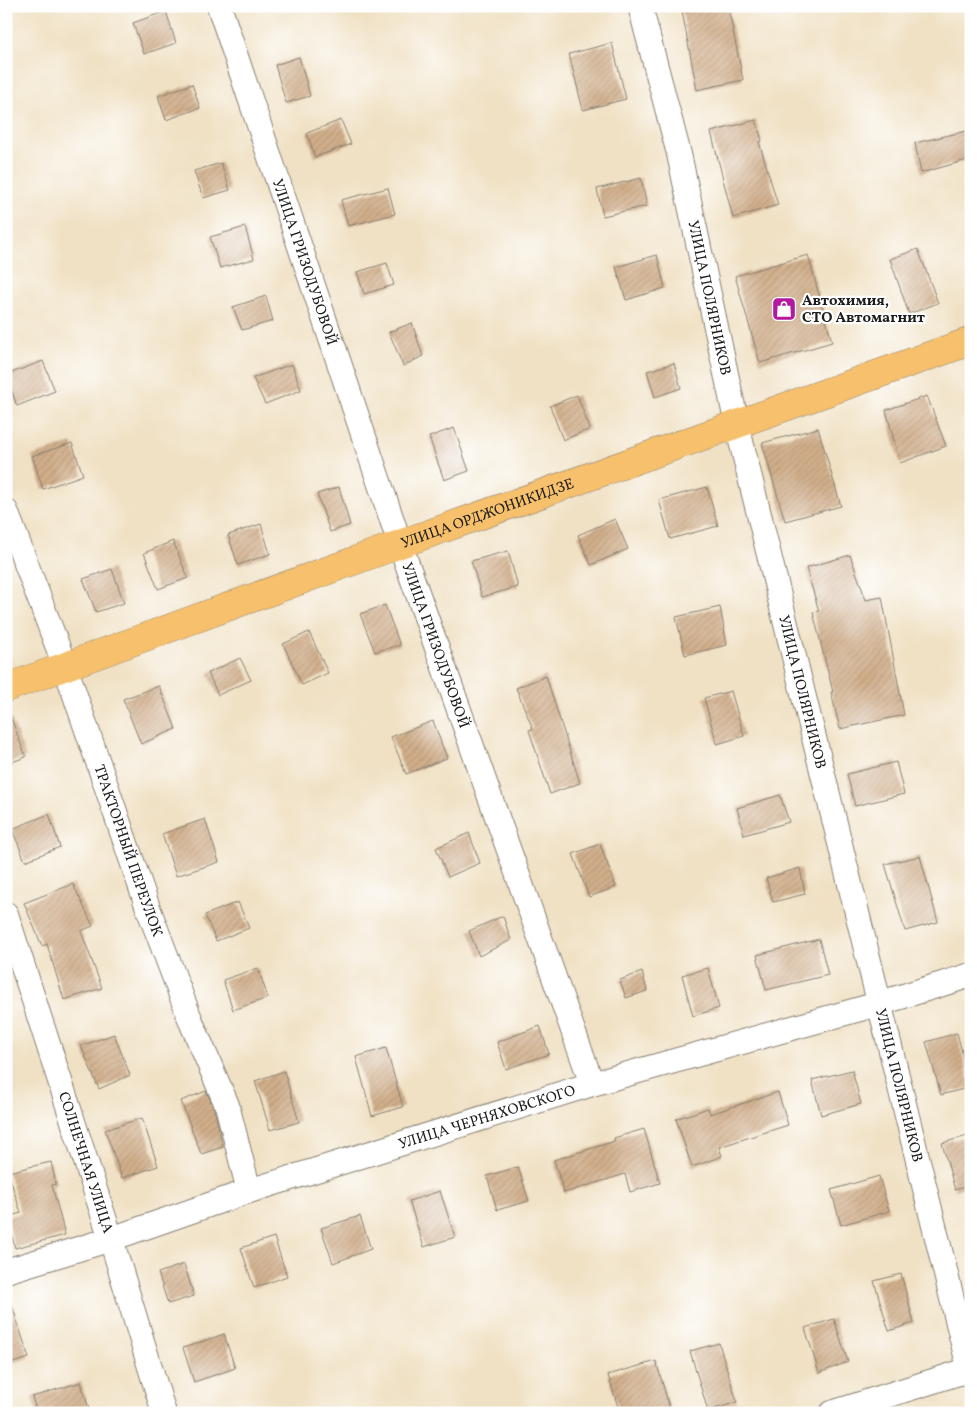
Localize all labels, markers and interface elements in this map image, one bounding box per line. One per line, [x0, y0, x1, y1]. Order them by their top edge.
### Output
street label: УЛИЦА ГРИЗОДУБОВОЙ [266, 176, 341, 348]
street label: УЛИЦА ПОЛЯРНИКОВ [682, 219, 735, 377]
place label: Автохимия, СТО Автомагнит [802, 291, 926, 329]
shop icon: Автохимия, СТО Автомагнит [771, 296, 797, 322]
street label: УЛИЦА ОРДЖОНИКИДЗЕ [398, 474, 577, 555]
street label: УЛИЦА ГРИЗОДУБОВОЙ [395, 560, 474, 731]
street label: УЛИЦА ПОЛЯРНИКОВ [772, 613, 830, 771]
street label: ТРАКТОРНЫЙ ПЕРЕУЛОК [88, 762, 167, 940]
street label: УЛИЦА ПОЛЯРНИКОВ [869, 1006, 927, 1165]
street label: УЛИЦА ЧЕРНЯХОВСКОГО [396, 1081, 578, 1156]
street label: СОЛНЕЧНАЯ УЛИЦА [52, 1089, 118, 1237]

